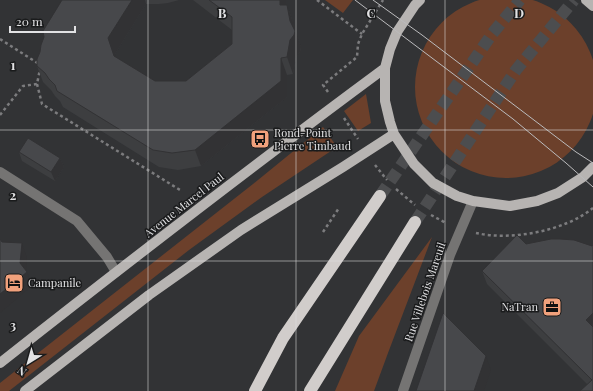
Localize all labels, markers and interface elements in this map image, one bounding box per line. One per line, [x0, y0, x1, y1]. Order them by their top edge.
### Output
text: B [218, 4, 227, 21]
text: C [366, 4, 376, 21]
text: D [514, 4, 524, 21]
scale bar [10, 8, 75, 34]
text: 20 m [16, 13, 43, 29]
text: 1 [11, 56, 16, 73]
place label: Rond-Point Pierre Timbaud [274, 125, 352, 153]
bus stop icon: Rond-Point Pierre Timbaud [249, 128, 271, 150]
street label: Avenue Marcel Paul [140, 169, 226, 241]
text: 2 [10, 186, 17, 203]
street label: Rue Villebois Mareuil [400, 240, 449, 344]
hotel icon: Campanile [3, 272, 25, 294]
place label: Campanile [28, 275, 82, 290]
office icon: NaTran [541, 296, 563, 318]
place label: NaTran [502, 299, 538, 314]
text: 3 [10, 316, 16, 333]
north arrow [8, 343, 48, 383]
text: N [14, 363, 29, 380]

